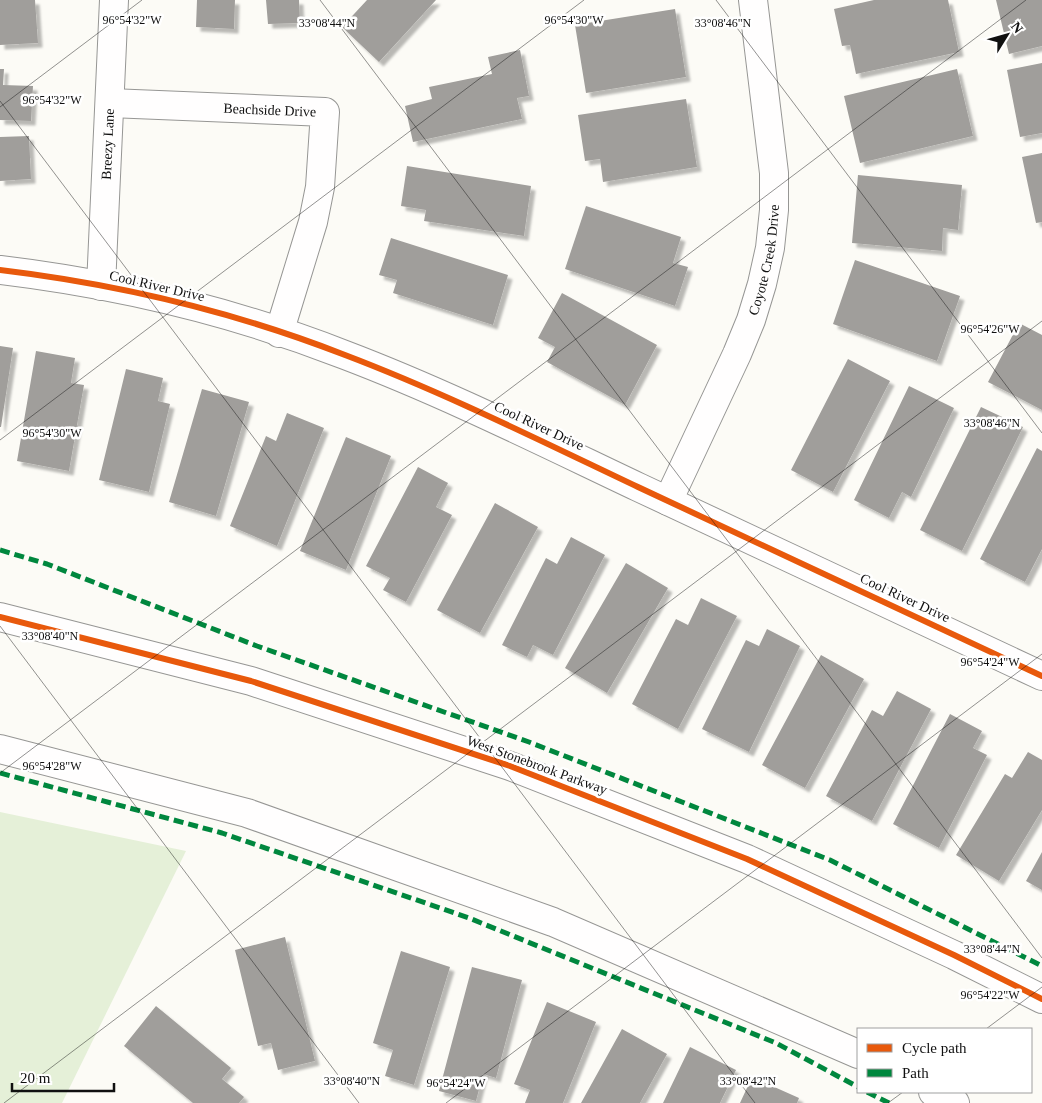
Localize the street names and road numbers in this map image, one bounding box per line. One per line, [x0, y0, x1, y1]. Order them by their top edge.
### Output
street label: Beachside Drive [223, 100, 317, 119]
street label: Breezy Lane [98, 108, 117, 180]
street label: Coyote Creek Drive [745, 204, 782, 317]
street label: Cool River Drive [108, 268, 206, 304]
street label: Cool River Drive [492, 399, 586, 453]
street label: Cool River Drive [858, 571, 952, 625]
street label: West Stonebrook Parkway [465, 733, 609, 797]

